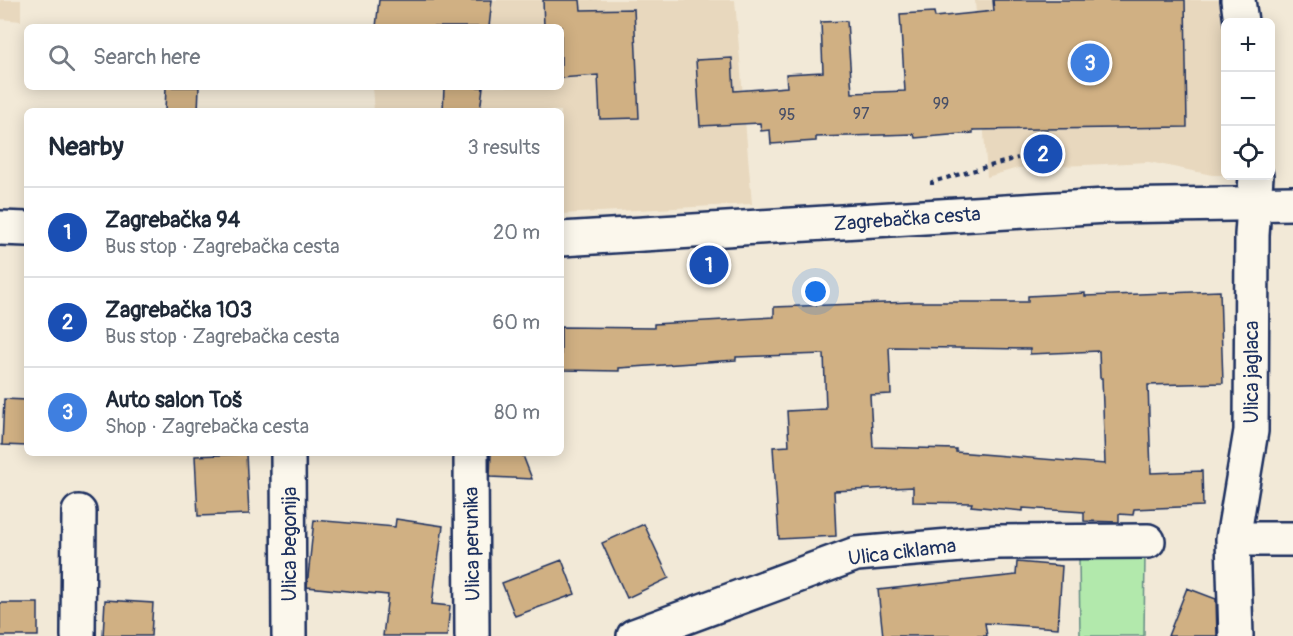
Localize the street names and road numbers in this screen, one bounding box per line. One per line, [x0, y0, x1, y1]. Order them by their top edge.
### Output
street label: Zagrebačka cesta [833, 201, 981, 237]
street label: Ulica jaglaca [1239, 321, 1264, 423]
street label: Ulica begonija [277, 487, 302, 601]
street label: Ulica perunika [459, 487, 485, 601]
street label: Ulica ciklama [847, 533, 957, 571]

